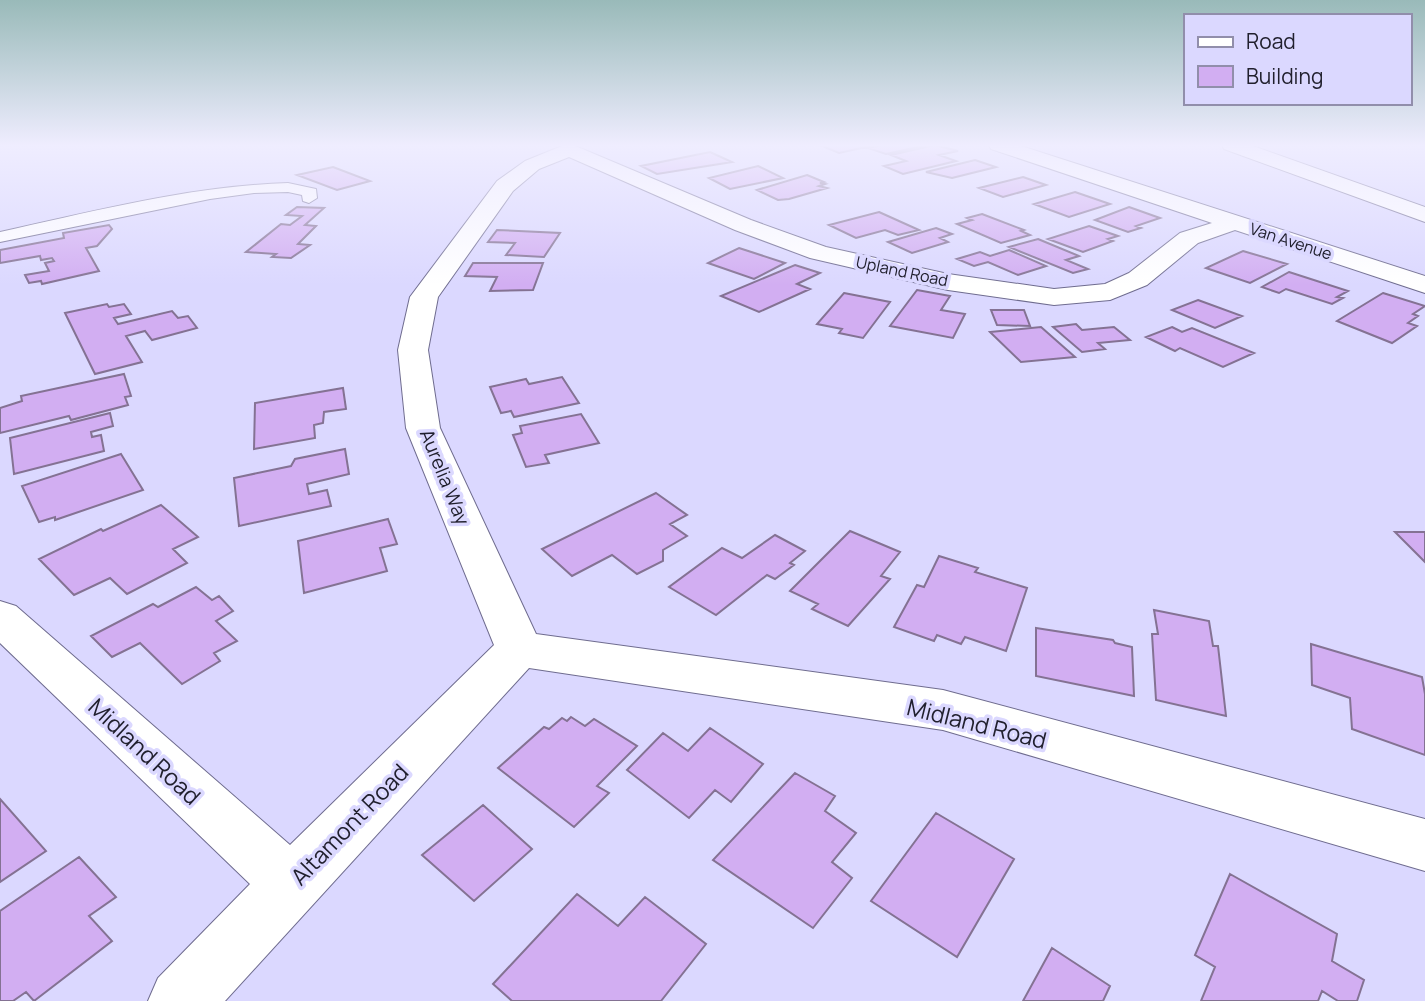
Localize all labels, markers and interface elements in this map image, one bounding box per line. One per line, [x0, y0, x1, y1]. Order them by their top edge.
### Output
legend [1184, 14, 1411, 105]
text: Road [1246, 27, 1296, 55]
text: Building [1246, 62, 1323, 90]
street label: Van Avenue [1247, 217, 1335, 265]
street label: Upland Road [854, 251, 950, 291]
street label: Aurelia Way [414, 425, 476, 529]
street label: Midland Road [904, 690, 1050, 756]
street label: Midland Road [82, 691, 208, 811]
street label: Altamont Road [283, 756, 415, 892]

